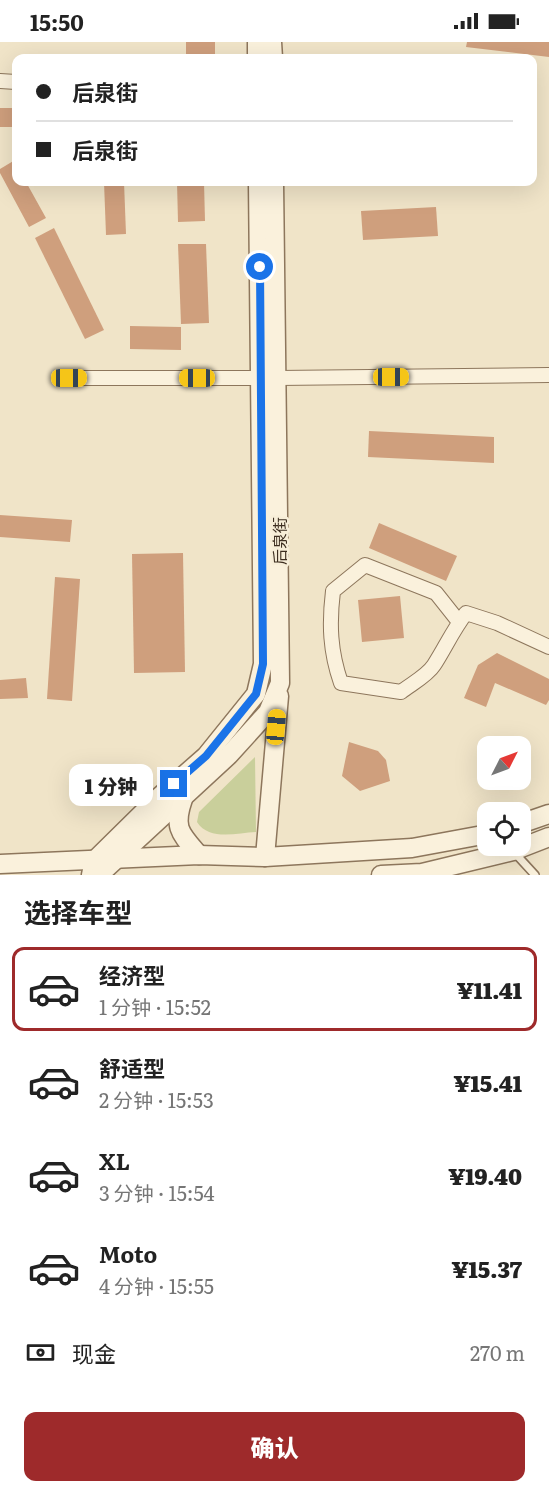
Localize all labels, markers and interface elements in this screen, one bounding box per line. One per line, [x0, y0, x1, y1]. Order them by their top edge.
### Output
text: 15:50 [30, 5, 84, 38]
text: 后泉街 [72, 75, 138, 108]
text: 后泉街 [72, 133, 138, 166]
route start [246, 253, 273, 280]
car [373, 368, 409, 386]
car [51, 369, 87, 387]
car [179, 369, 215, 387]
street label: 后泉街 [267, 517, 291, 565]
car [265, 708, 287, 746]
north arrow [477, 736, 531, 790]
map controls [477, 736, 531, 856]
callout: 1 分钟 [69, 763, 153, 805]
text: 1 分钟 [85, 770, 137, 800]
route end [160, 770, 187, 797]
button: locate [477, 802, 531, 856]
text: 选择车型 [24, 891, 132, 931]
text: 经济型 [99, 958, 165, 991]
icon: car [27, 962, 81, 1016]
text: ¥11.41 [457, 973, 522, 1006]
text: 1 分钟 · 15:52 [99, 991, 211, 1021]
text: 舒适型 [99, 1051, 165, 1084]
icon: car [27, 1055, 81, 1109]
text: ¥15.41 [454, 1066, 522, 1099]
text: 2 分钟 · 15:53 [99, 1084, 214, 1114]
text: XL [99, 1144, 130, 1177]
icon: car [27, 1148, 81, 1202]
text: ¥19.40 [448, 1159, 522, 1192]
text: 3 分钟 · 15:54 [99, 1177, 215, 1207]
text: Moto [99, 1237, 157, 1270]
icon: car [27, 1241, 81, 1295]
text: ¥15.37 [452, 1252, 522, 1285]
text: 4 分钟 · 15:55 [99, 1270, 214, 1300]
icon: cash [24, 1336, 57, 1369]
text: 现金 [72, 1336, 116, 1369]
text: 270 m [470, 1337, 525, 1367]
button: 确认 [24, 1412, 525, 1481]

